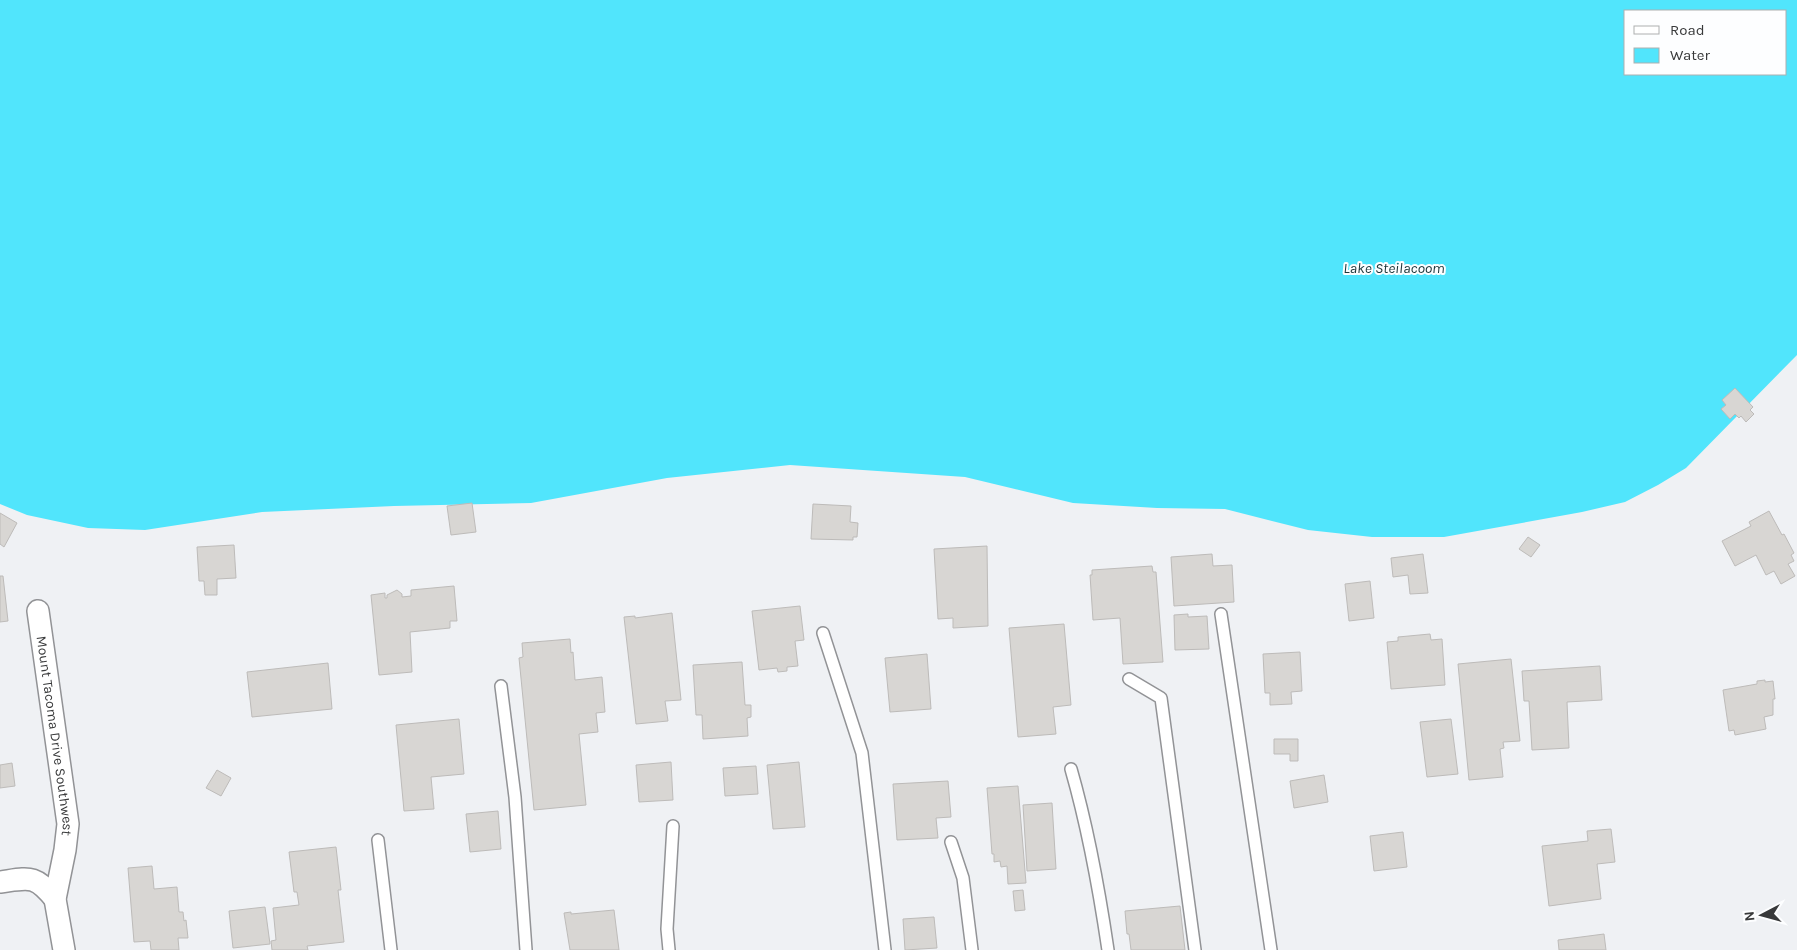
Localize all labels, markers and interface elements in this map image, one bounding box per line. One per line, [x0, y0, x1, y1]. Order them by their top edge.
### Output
legend [1624, 10, 1787, 75]
text: Road [1670, 21, 1705, 39]
text: Water [1670, 46, 1711, 64]
water label: Lake Steilacoom [1343, 259, 1445, 277]
street label: Mount Tacoma Drive Southwest [33, 635, 77, 837]
north arrow [1737, 890, 1787, 940]
text: N [1741, 910, 1759, 922]

